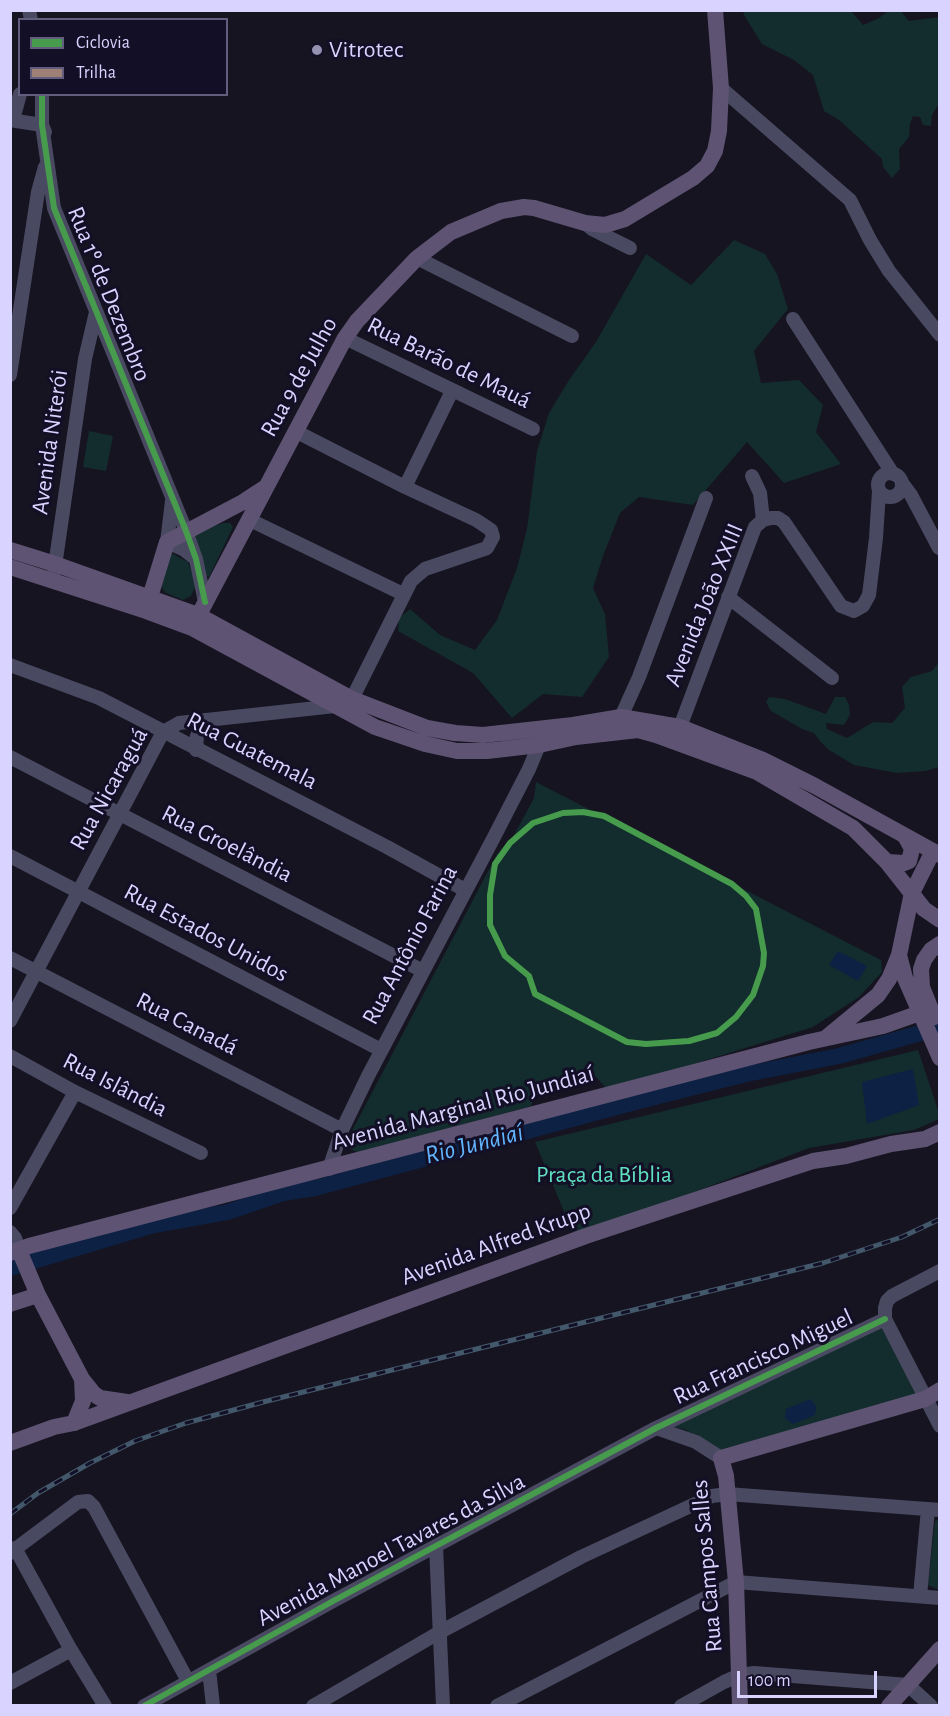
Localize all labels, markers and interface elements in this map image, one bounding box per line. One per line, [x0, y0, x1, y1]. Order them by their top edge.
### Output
legend [18, 18, 228, 96]
text: Ciclovia [76, 34, 130, 52]
place label: Vitrotec [329, 36, 403, 64]
marker: Vitrotec [310, 43, 324, 57]
text: Trilha [76, 64, 116, 82]
street label: Rua 1º de Dezembro [61, 202, 157, 386]
street label: Rua Barão de Mauá [362, 311, 536, 415]
street label: Rua 9 de Julho [254, 312, 344, 442]
street label: Avenida Niterói [26, 368, 74, 516]
street label: Avenida João XXIII [658, 519, 750, 691]
street label: Rua Guatemala [182, 706, 322, 796]
street label: Rua Nicaraguá [63, 723, 155, 855]
street label: Rua Groelândia [157, 799, 297, 889]
street label: Rua Antônio Farina [356, 860, 464, 1030]
street label: Rua Estados Unidos [119, 878, 293, 988]
street label: Rua Canadá [131, 986, 243, 1062]
street label: Rua Islândia [58, 1046, 172, 1124]
street label: Avenida Marginal Rio Jundiaí [329, 1059, 597, 1157]
water label: Rio Jundiaí [422, 1117, 526, 1171]
park label: Praça da Bíblia [536, 1161, 672, 1189]
street label: Avenida Alfred Krupp [397, 1196, 595, 1292]
street label: Rua Francisco Miguel [669, 1303, 857, 1411]
street label: Avenida Manoel Tavares da Silva [252, 1467, 530, 1633]
street label: Rua Campos Salles [685, 1478, 729, 1654]
scale bar [740, 1659, 880, 1697]
text: 100 m [748, 1672, 791, 1690]

